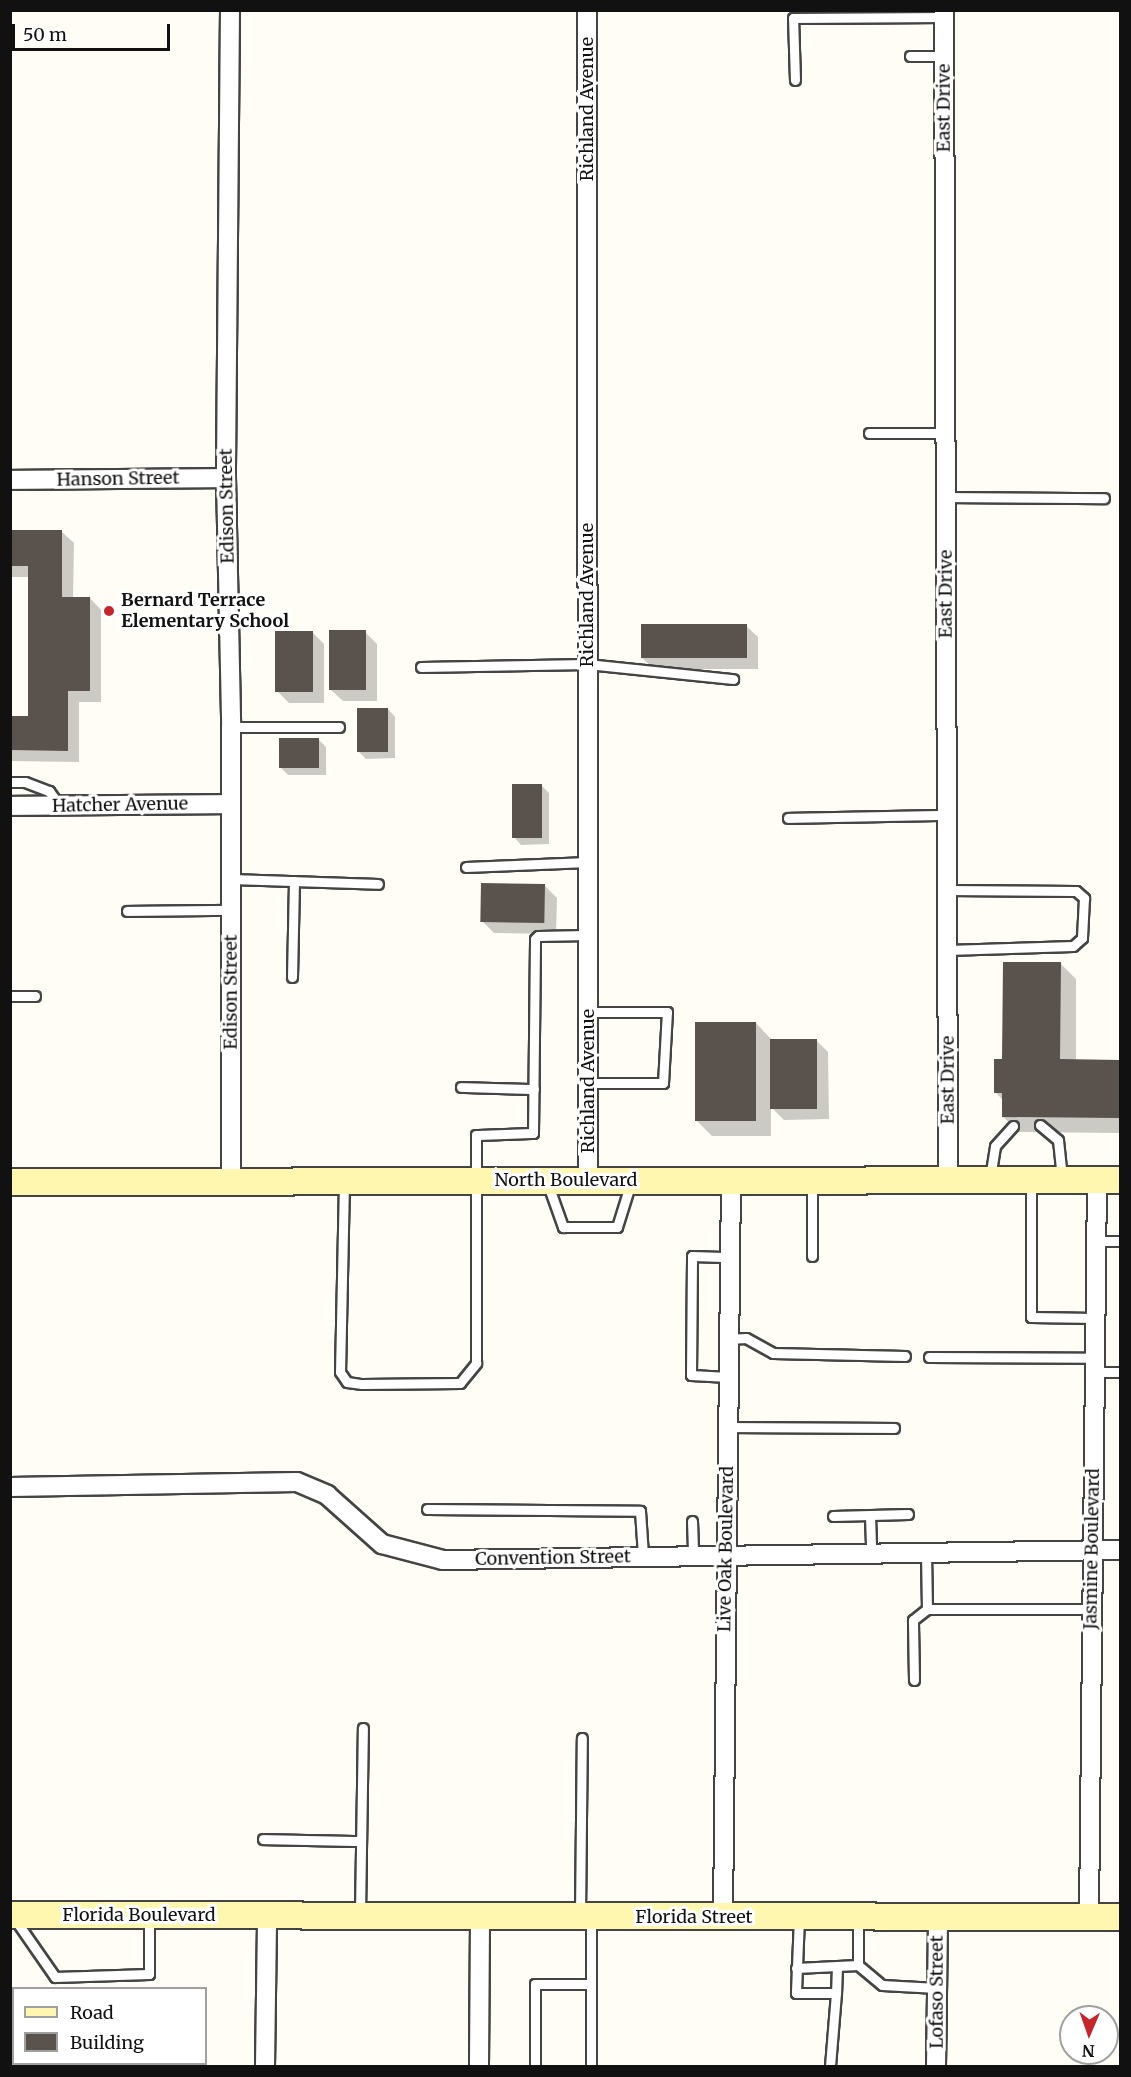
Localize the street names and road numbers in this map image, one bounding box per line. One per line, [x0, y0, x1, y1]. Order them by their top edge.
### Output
street label: Richland Avenue [576, 37, 598, 181]
street label: East Drive [933, 64, 955, 152]
street label: Edison Street [215, 448, 239, 564]
street label: Hanson Street [56, 467, 180, 491]
street label: Richland Avenue [576, 523, 598, 667]
street label: East Drive [935, 550, 957, 638]
street label: Hatcher Avenue [52, 793, 188, 817]
street label: Edison Street [220, 934, 242, 1050]
street label: Richland Avenue [577, 1009, 599, 1153]
street label: East Drive [937, 1036, 959, 1124]
street label: North Boulevard [495, 1169, 637, 1191]
street label: Live Oak Boulevard [714, 1466, 738, 1632]
street label: Jasmine Boulevard [1080, 1468, 1104, 1630]
street label: Convention Street [475, 1546, 631, 1570]
street label: Florida Boulevard [62, 1904, 216, 1926]
street label: Florida Street [635, 1906, 753, 1928]
street label: Lofaso Street [926, 1935, 948, 2049]

